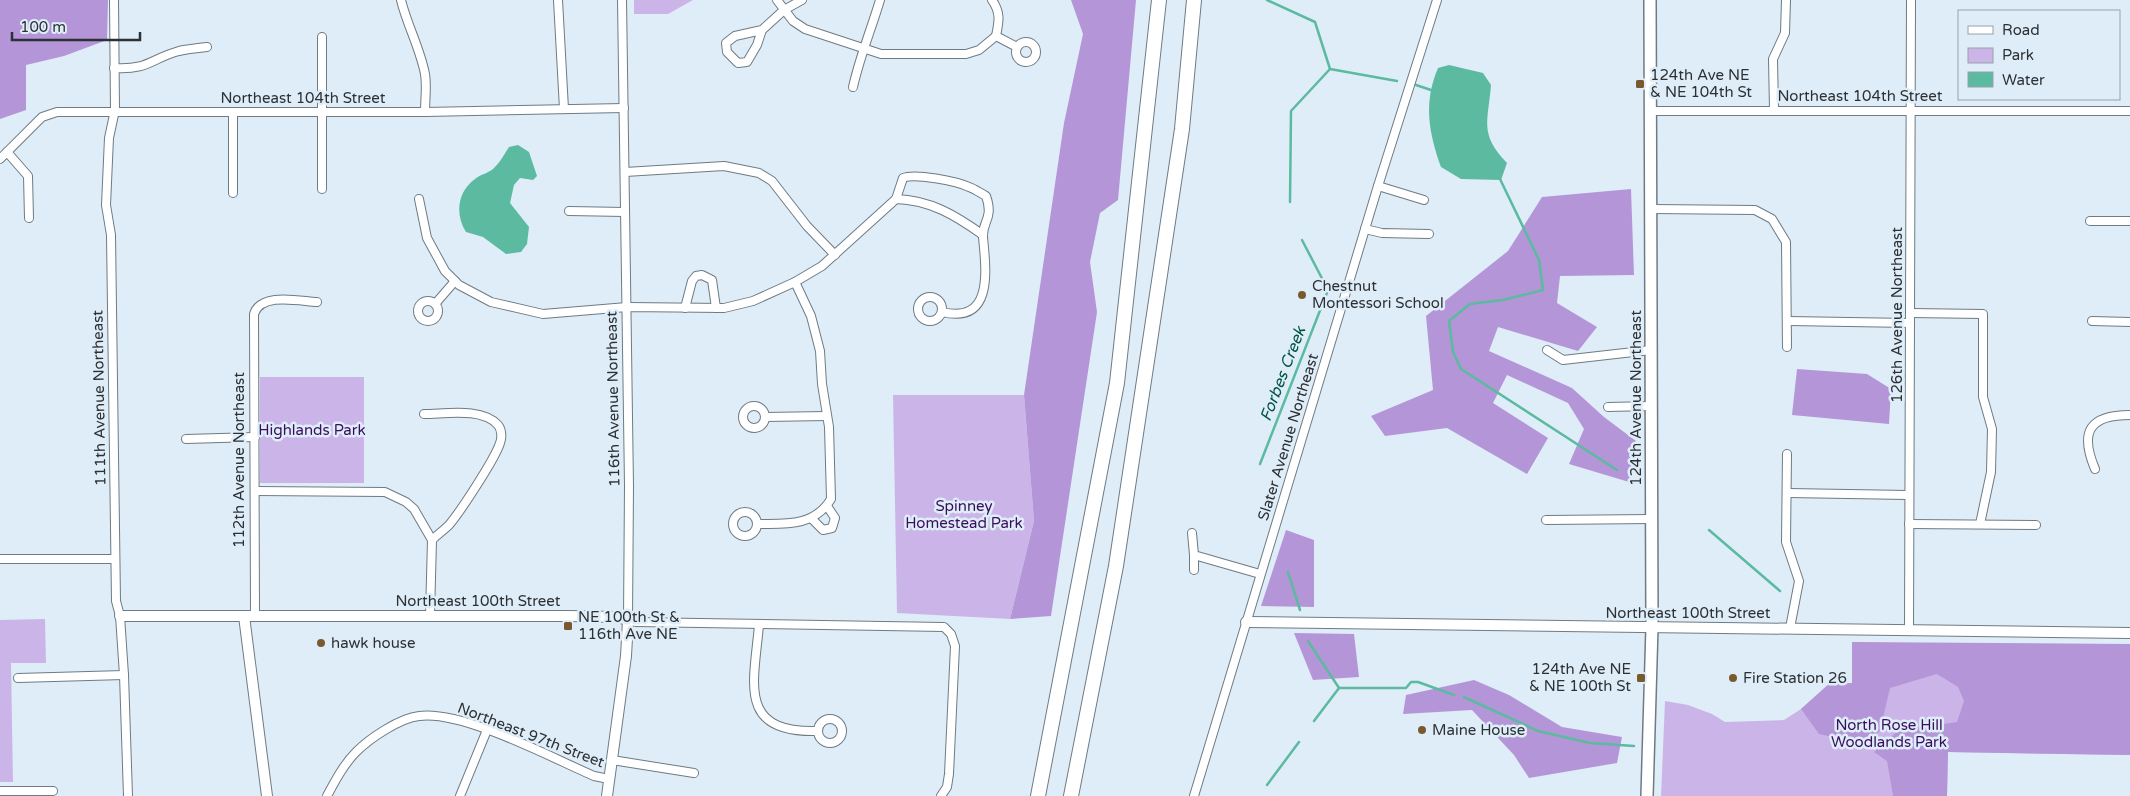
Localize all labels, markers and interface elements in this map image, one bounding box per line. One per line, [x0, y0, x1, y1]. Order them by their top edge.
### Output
scale bar [12, 10, 140, 42]
legend [1958, 10, 2120, 100]
text: 100 m [20, 18, 66, 36]
text: Road [2002, 21, 2040, 39]
text: Park [2002, 46, 2034, 64]
place label: 124th Ave NE & NE 104th St [1650, 66, 1752, 101]
text: Water [2002, 71, 2045, 89]
marker: 124th Ave NE & NE 104th St [1634, 78, 1646, 90]
street label: Northeast 104th Street [1777, 87, 1943, 105]
street label: Northeast 104th Street [220, 89, 386, 107]
street label: 126th Avenue Northeast [1888, 227, 1906, 403]
place label: Chestnut Montessori School [1312, 277, 1444, 312]
marker: Chestnut Montessori School [1296, 289, 1308, 301]
street label: 111th Avenue Northeast [88, 310, 110, 486]
street label: 124th Avenue Northeast [1627, 310, 1645, 486]
street label: 116th Avenue Northeast [602, 311, 624, 487]
water label: Forbes Creek [1256, 323, 1311, 424]
street label: Slater Avenue Northeast [1254, 351, 1322, 523]
street label: 112th Avenue Northeast [230, 372, 248, 548]
park label: Highlands Park [258, 421, 366, 439]
park label: Spinney Homestead Park [905, 497, 1023, 532]
street label: Northeast 100th Street [395, 592, 561, 610]
street label: Northeast 100th Street [1605, 604, 1771, 622]
place label: NE 100th St & 116th Ave NE [578, 608, 680, 643]
marker: NE 100th St & 116th Ave NE [562, 620, 574, 632]
place label: hawk house [331, 634, 415, 652]
marker: hawk house [315, 637, 327, 649]
place label: 124th Ave NE & NE 100th St [1529, 660, 1631, 695]
place label: Fire Station 26 [1743, 669, 1847, 687]
marker: 124th Ave NE & NE 100th St [1635, 672, 1647, 684]
marker: Fire Station 26 [1727, 672, 1739, 684]
street label: Northeast 97th Street [455, 699, 607, 771]
park label: North Rose Hill Woodlands Park [1831, 716, 1947, 751]
place label: Maine House [1432, 721, 1525, 739]
marker: Maine House [1416, 724, 1428, 736]

